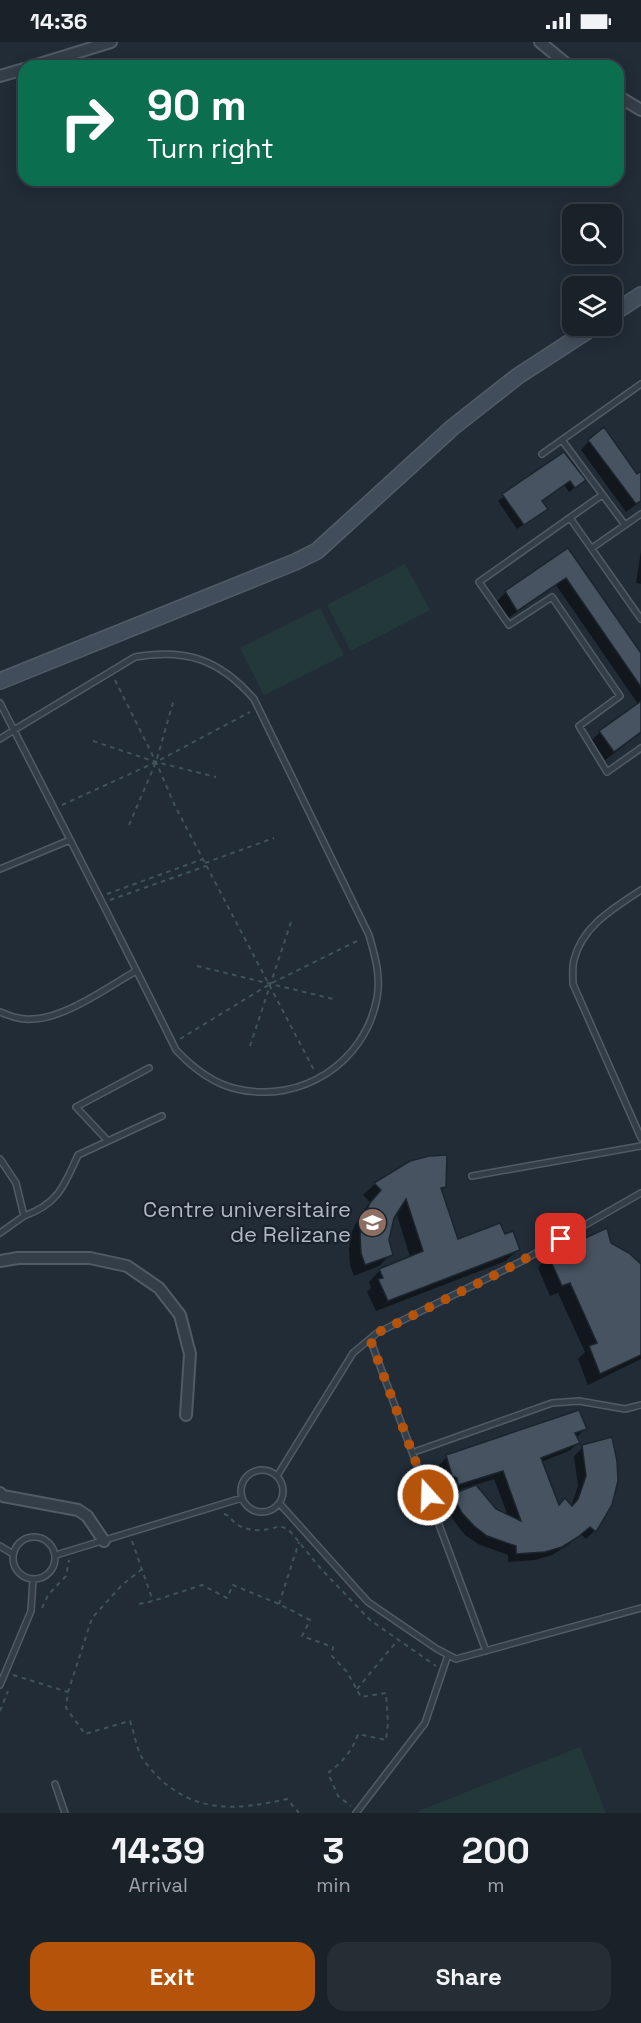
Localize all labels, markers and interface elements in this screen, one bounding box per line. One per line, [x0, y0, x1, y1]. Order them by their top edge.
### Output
text: 14:36 [30, 7, 87, 35]
text: 90 m [147, 79, 247, 132]
icon: right [48, 84, 126, 162]
text: Turn right [147, 131, 274, 166]
map controls [562, 204, 622, 336]
button: search [562, 204, 622, 264]
button: layers [562, 276, 622, 336]
place label: Centre universitaire de Relizane [143, 1195, 351, 1248]
school or university icon: Centre universitaire de Relizane [356, 1206, 388, 1238]
pin [535, 1213, 586, 1264]
icon: arrive [544, 1222, 577, 1255]
position arrow [396, 1463, 460, 1527]
text: 14:39 [111, 1828, 205, 1874]
text: 3 [323, 1828, 344, 1874]
text: 200 [462, 1828, 530, 1874]
text: Arrival [128, 1872, 188, 1898]
text: min [316, 1872, 351, 1898]
text: m [487, 1872, 504, 1898]
button: Exit [30, 1942, 315, 2011]
button: Share [327, 1942, 611, 2011]

